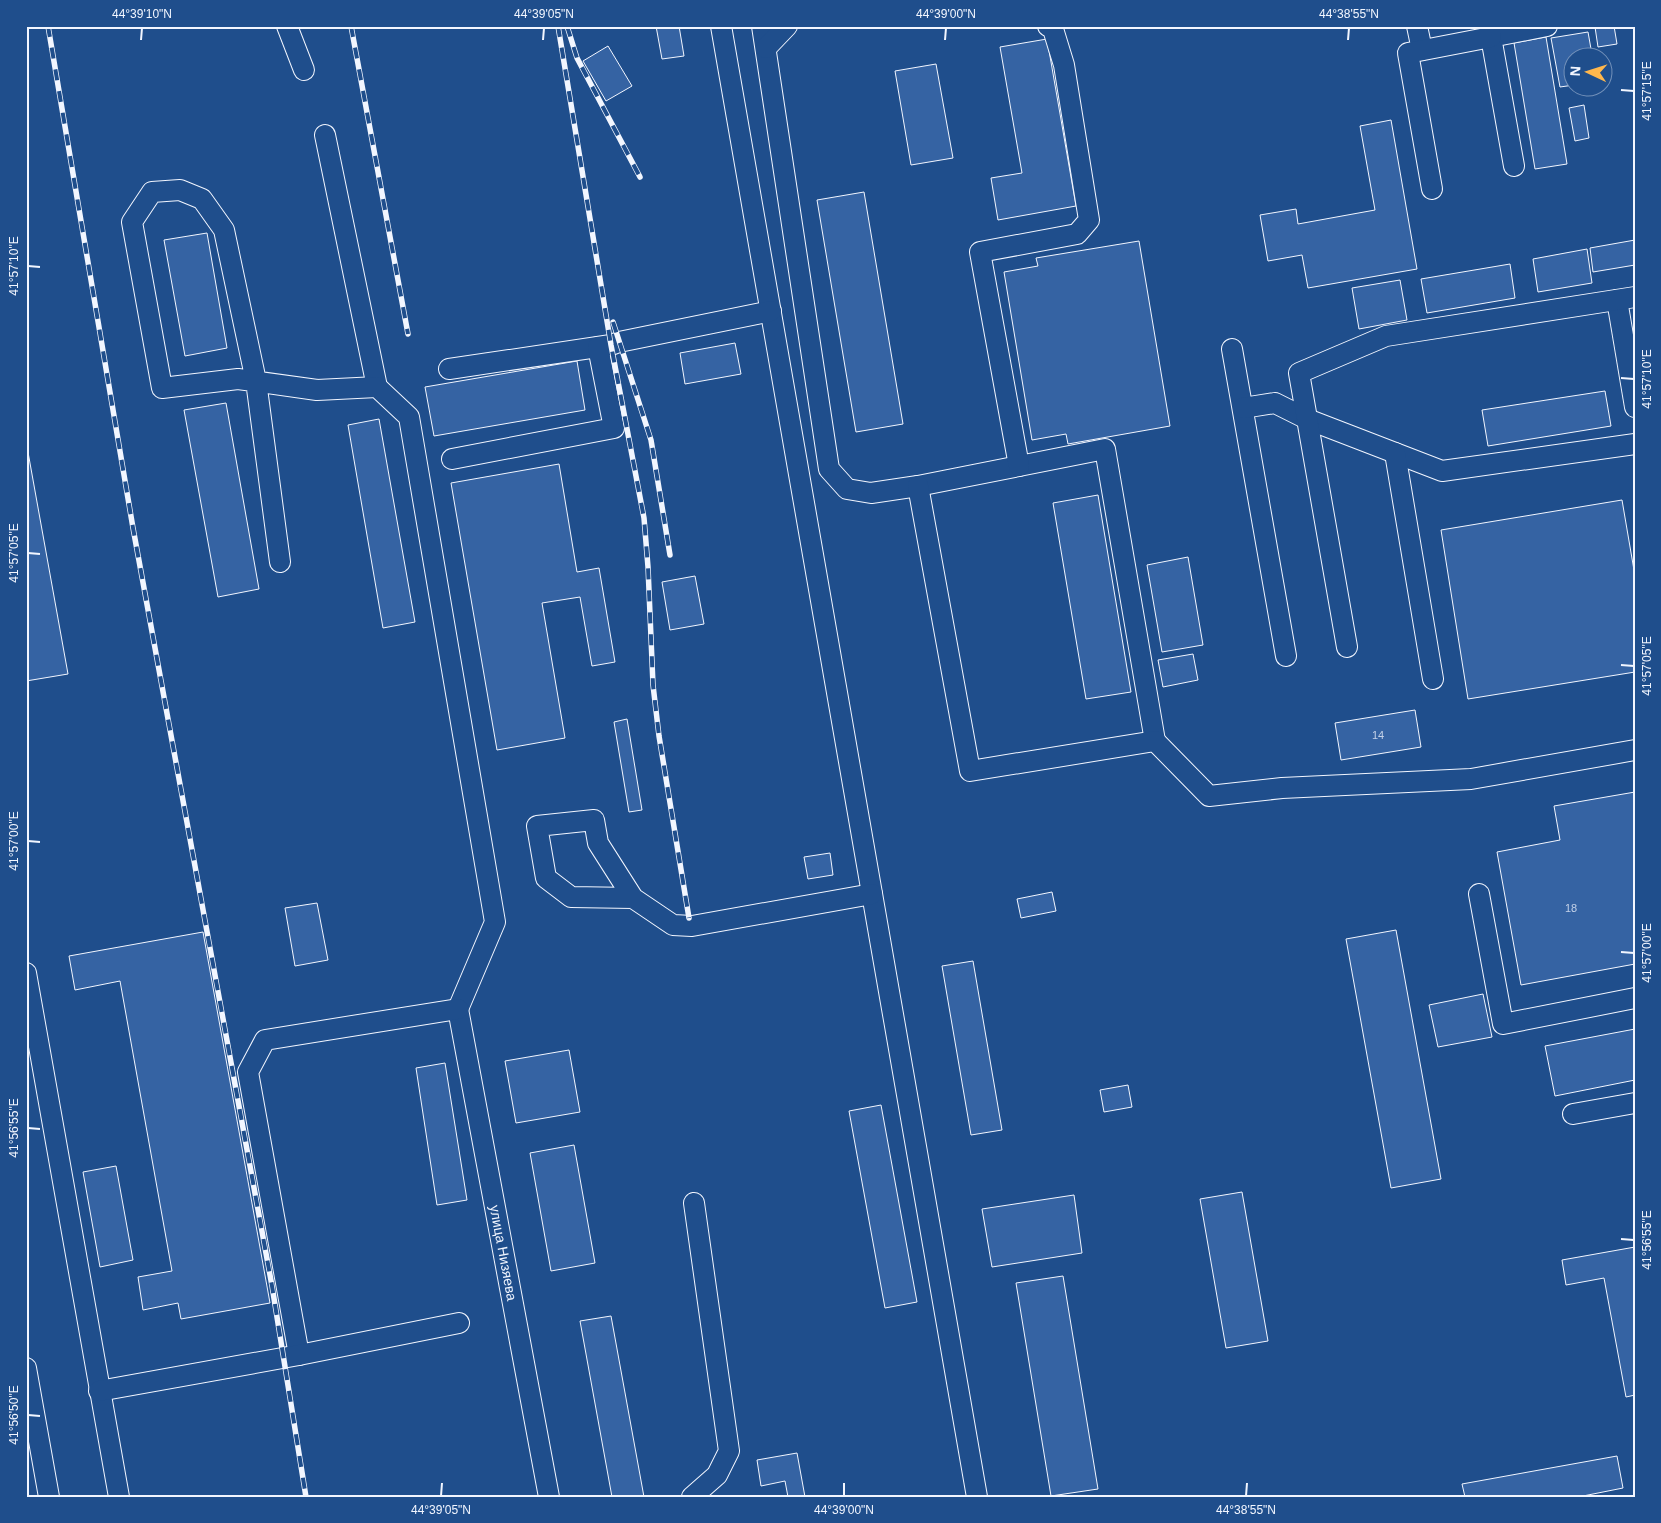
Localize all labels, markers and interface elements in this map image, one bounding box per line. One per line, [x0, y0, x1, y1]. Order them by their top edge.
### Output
text: 44°39'10"N [112, 7, 172, 21]
text: 44°39'05"N [514, 7, 574, 21]
text: 44°39'00"N [916, 7, 976, 21]
text: 44°38'55"N [1319, 7, 1379, 21]
north arrow [1564, 48, 1614, 98]
text: 41°57'15"E [1640, 61, 1654, 121]
text: N [1567, 65, 1583, 77]
text: 41°57'10"E [7, 236, 21, 296]
text: 41°57'10"E [1640, 349, 1654, 409]
text: 41°57'05"E [7, 523, 21, 583]
text: 41°57'05"E [1640, 636, 1654, 696]
house number: 14 [1372, 729, 1384, 741]
text: 41°57'00"E [7, 811, 21, 871]
house number: 18 [1565, 902, 1577, 914]
text: 41°57'00"E [1640, 923, 1654, 983]
text: 41°56'55"E [7, 1098, 21, 1158]
street label: улица Низяева [487, 1204, 520, 1302]
text: 41°56'55"E [1640, 1210, 1654, 1270]
text: 41°56'50"E [7, 1385, 21, 1445]
text: 44°39'05"N [411, 1503, 471, 1517]
text: 44°39'00"N [814, 1503, 874, 1517]
text: 44°38'55"N [1216, 1503, 1276, 1517]

